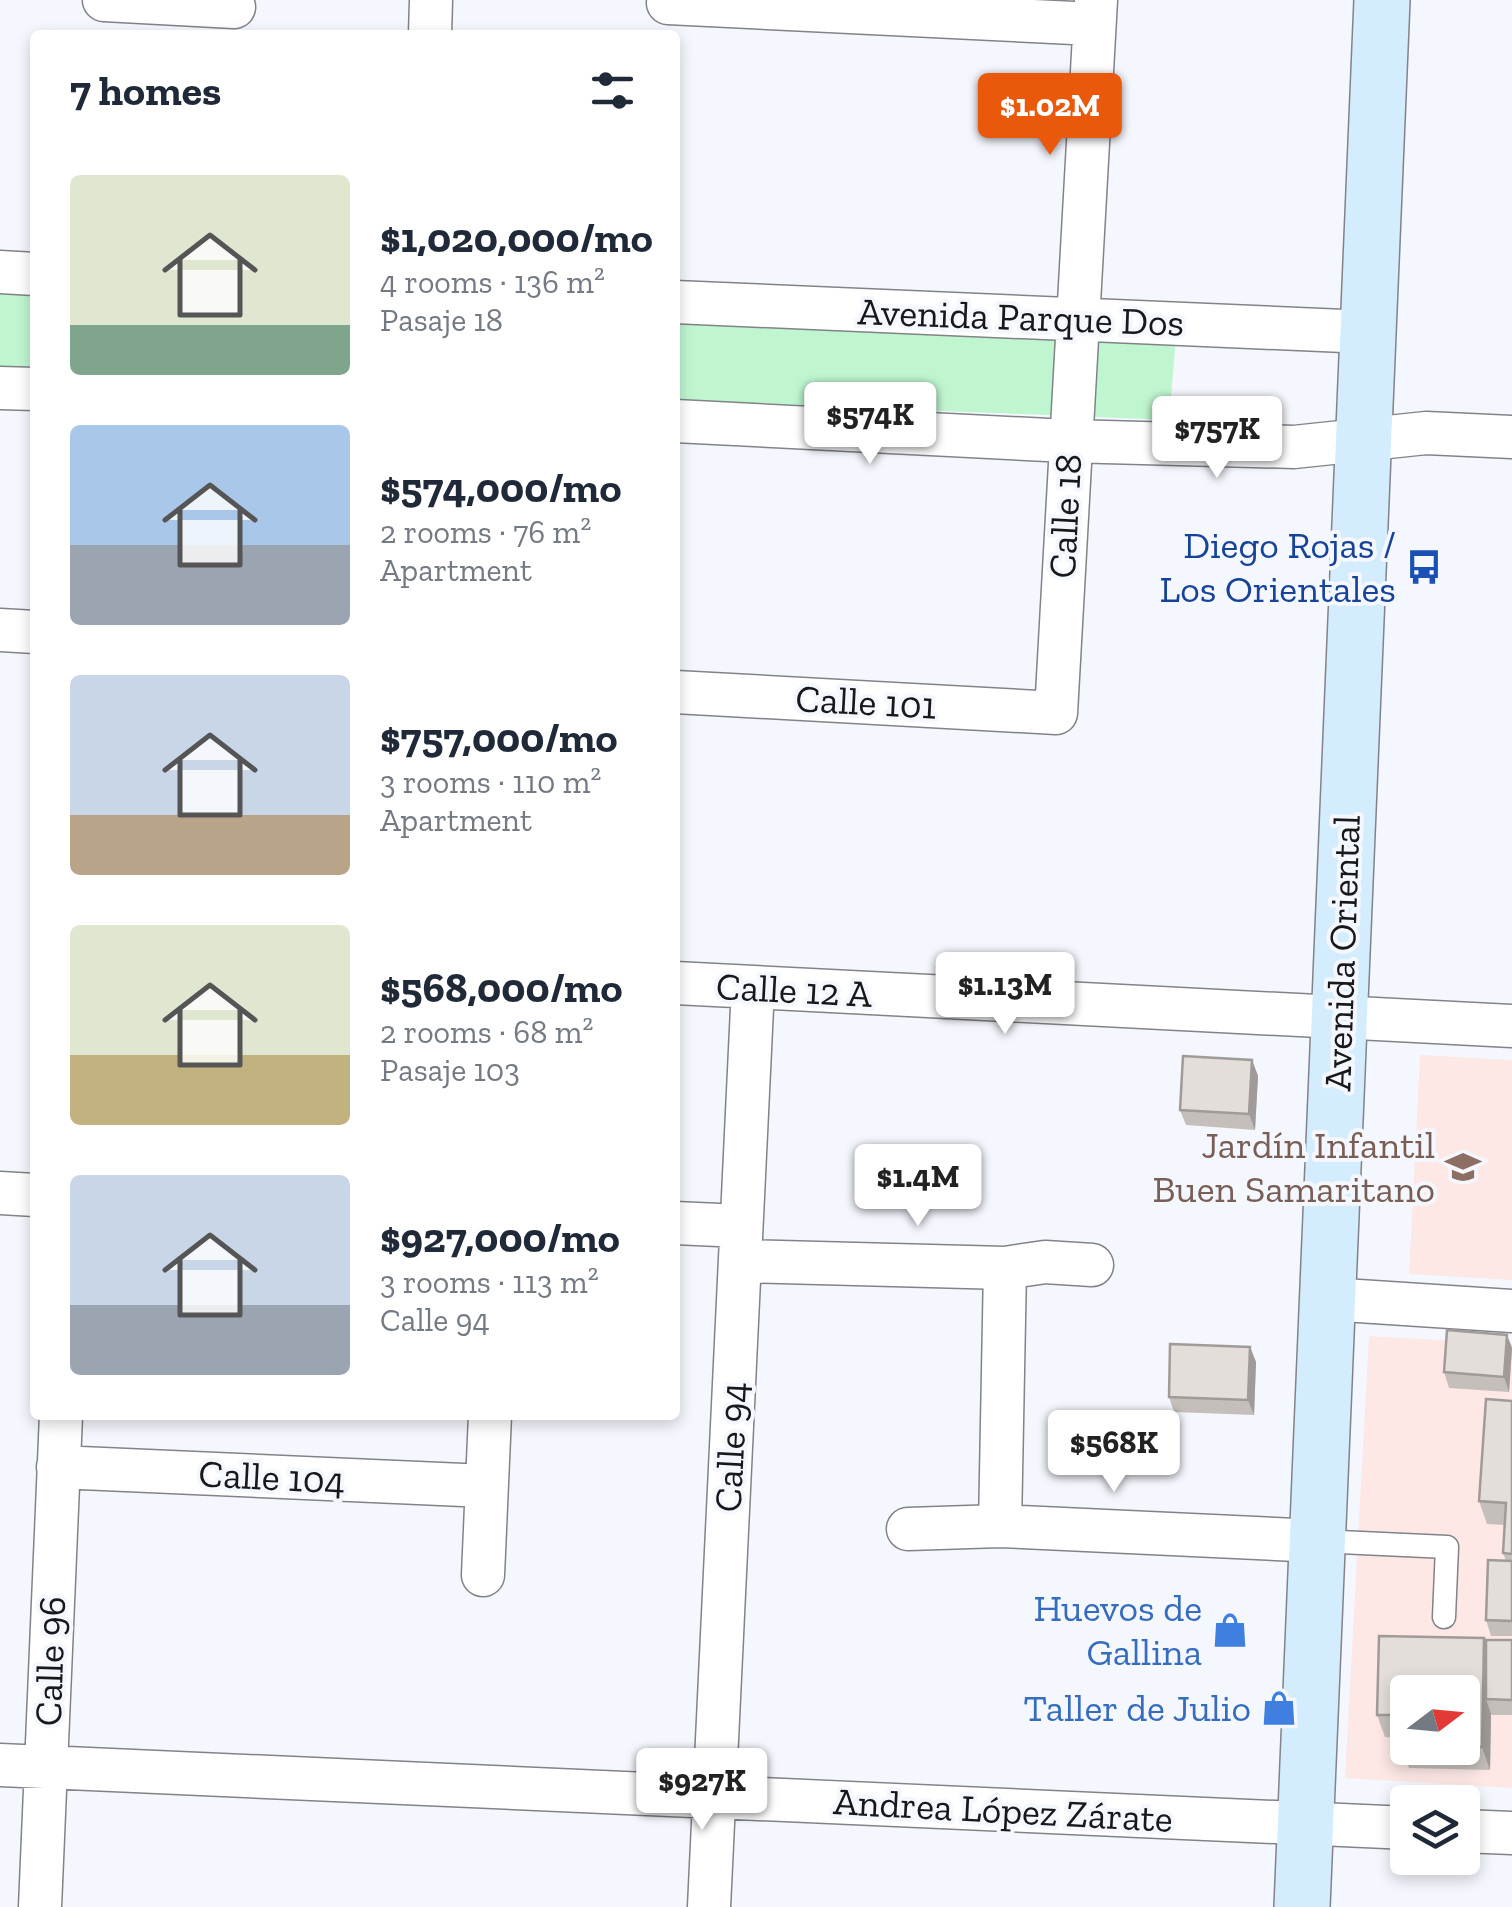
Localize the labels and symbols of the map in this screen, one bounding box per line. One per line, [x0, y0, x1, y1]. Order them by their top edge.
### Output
pin: $1.02M [969, 73, 1131, 158]
street label: Avenida Parque Dos [857, 288, 1185, 346]
pin: $574K [800, 382, 940, 467]
pin: $757K [1147, 396, 1287, 481]
street label: Calle 18 [1039, 453, 1091, 579]
place label: Diego Rojas / Los Orientales [1160, 522, 1396, 612]
bus stop icon: Diego Rojas / Los Orientales [1405, 548, 1443, 586]
street label: Calle 101 [795, 675, 937, 729]
street label: Avenida Oriental [1314, 814, 1370, 1092]
pin: $1.13M [924, 952, 1086, 1037]
street label: Calle 12 A [715, 963, 873, 1017]
place label: Jardín Infantil Buen Samaritano [1152, 1122, 1435, 1212]
pin: $1.4M [848, 1144, 988, 1229]
school or university icon: Jardín Infantil Buen Samaritano [1444, 1148, 1482, 1186]
street label: Calle 94 [705, 1381, 757, 1513]
pin: $568K [1044, 1410, 1184, 1495]
street label: Calle 104 [198, 1450, 346, 1504]
place label: Huevos de Gallina [1033, 1585, 1202, 1675]
street label: Calle 96 [25, 1595, 75, 1727]
shop icon: Huevos de Gallina [1211, 1611, 1249, 1649]
north arrow [1390, 1675, 1480, 1765]
place label: Taller de Julio [1023, 1685, 1251, 1731]
shop icon: Taller de Julio [1260, 1689, 1298, 1727]
pin: $927K [632, 1748, 772, 1833]
street label: Andrea López Zárate [832, 1778, 1174, 1842]

